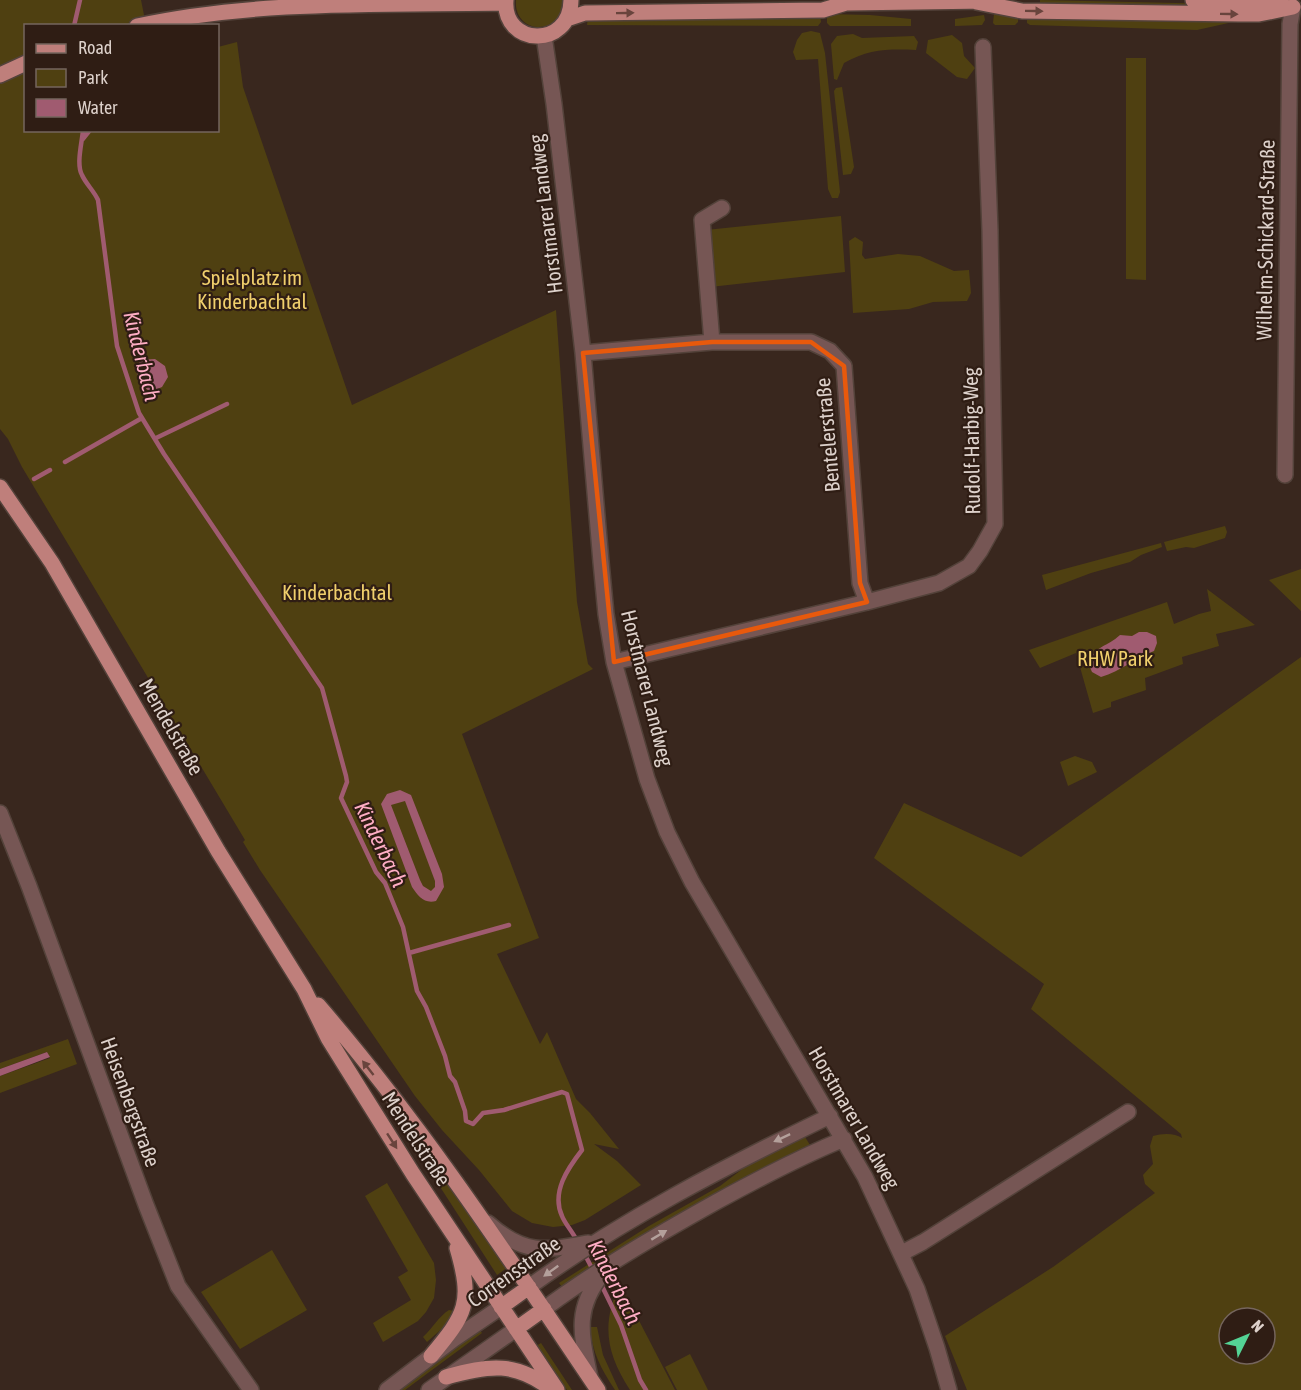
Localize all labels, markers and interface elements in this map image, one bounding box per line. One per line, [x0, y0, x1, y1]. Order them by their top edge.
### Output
one-way arrow [1024, 6, 1043, 16]
one-way arrow [615, 8, 634, 17]
one-way arrow [1219, 9, 1238, 19]
legend [24, 24, 219, 132]
text: Road [78, 37, 112, 58]
text: Park [78, 67, 108, 88]
text: Water [78, 97, 118, 118]
street label: Horstmarer Landweg [523, 133, 567, 295]
street label: Wilhelm-Schickard-Straße [1251, 139, 1279, 341]
park label: Spielplatz im Kinderbachtal [197, 265, 307, 313]
water label: Kinderbach [118, 308, 166, 404]
street label: Rudolf-Harbig-Weg [958, 367, 984, 515]
street label: Bentelerstraße [810, 377, 844, 493]
park label: Kinderbachtal [282, 580, 392, 604]
street label: Horstmarer Landweg [617, 607, 679, 768]
park label: RHW Park [1077, 646, 1153, 670]
street label: Mendelstraße [135, 674, 209, 779]
water label: Kinderbach [349, 797, 413, 891]
street label: Heisenbergstraße [96, 1034, 166, 1170]
street label: Horstmarer Landweg [804, 1042, 905, 1193]
one-way arrow [363, 1060, 375, 1075]
street label: Mendelstraße [378, 1087, 456, 1190]
one-way arrow [387, 1133, 398, 1149]
one-way arrow [774, 1134, 791, 1143]
one-way arrow [650, 1230, 667, 1240]
street label: Corrensstraße [463, 1231, 564, 1312]
water label: Kinderbach [583, 1235, 648, 1329]
one-way arrow [544, 1265, 560, 1277]
north arrow [1217, 1306, 1277, 1366]
text: N [1248, 1316, 1268, 1335]

